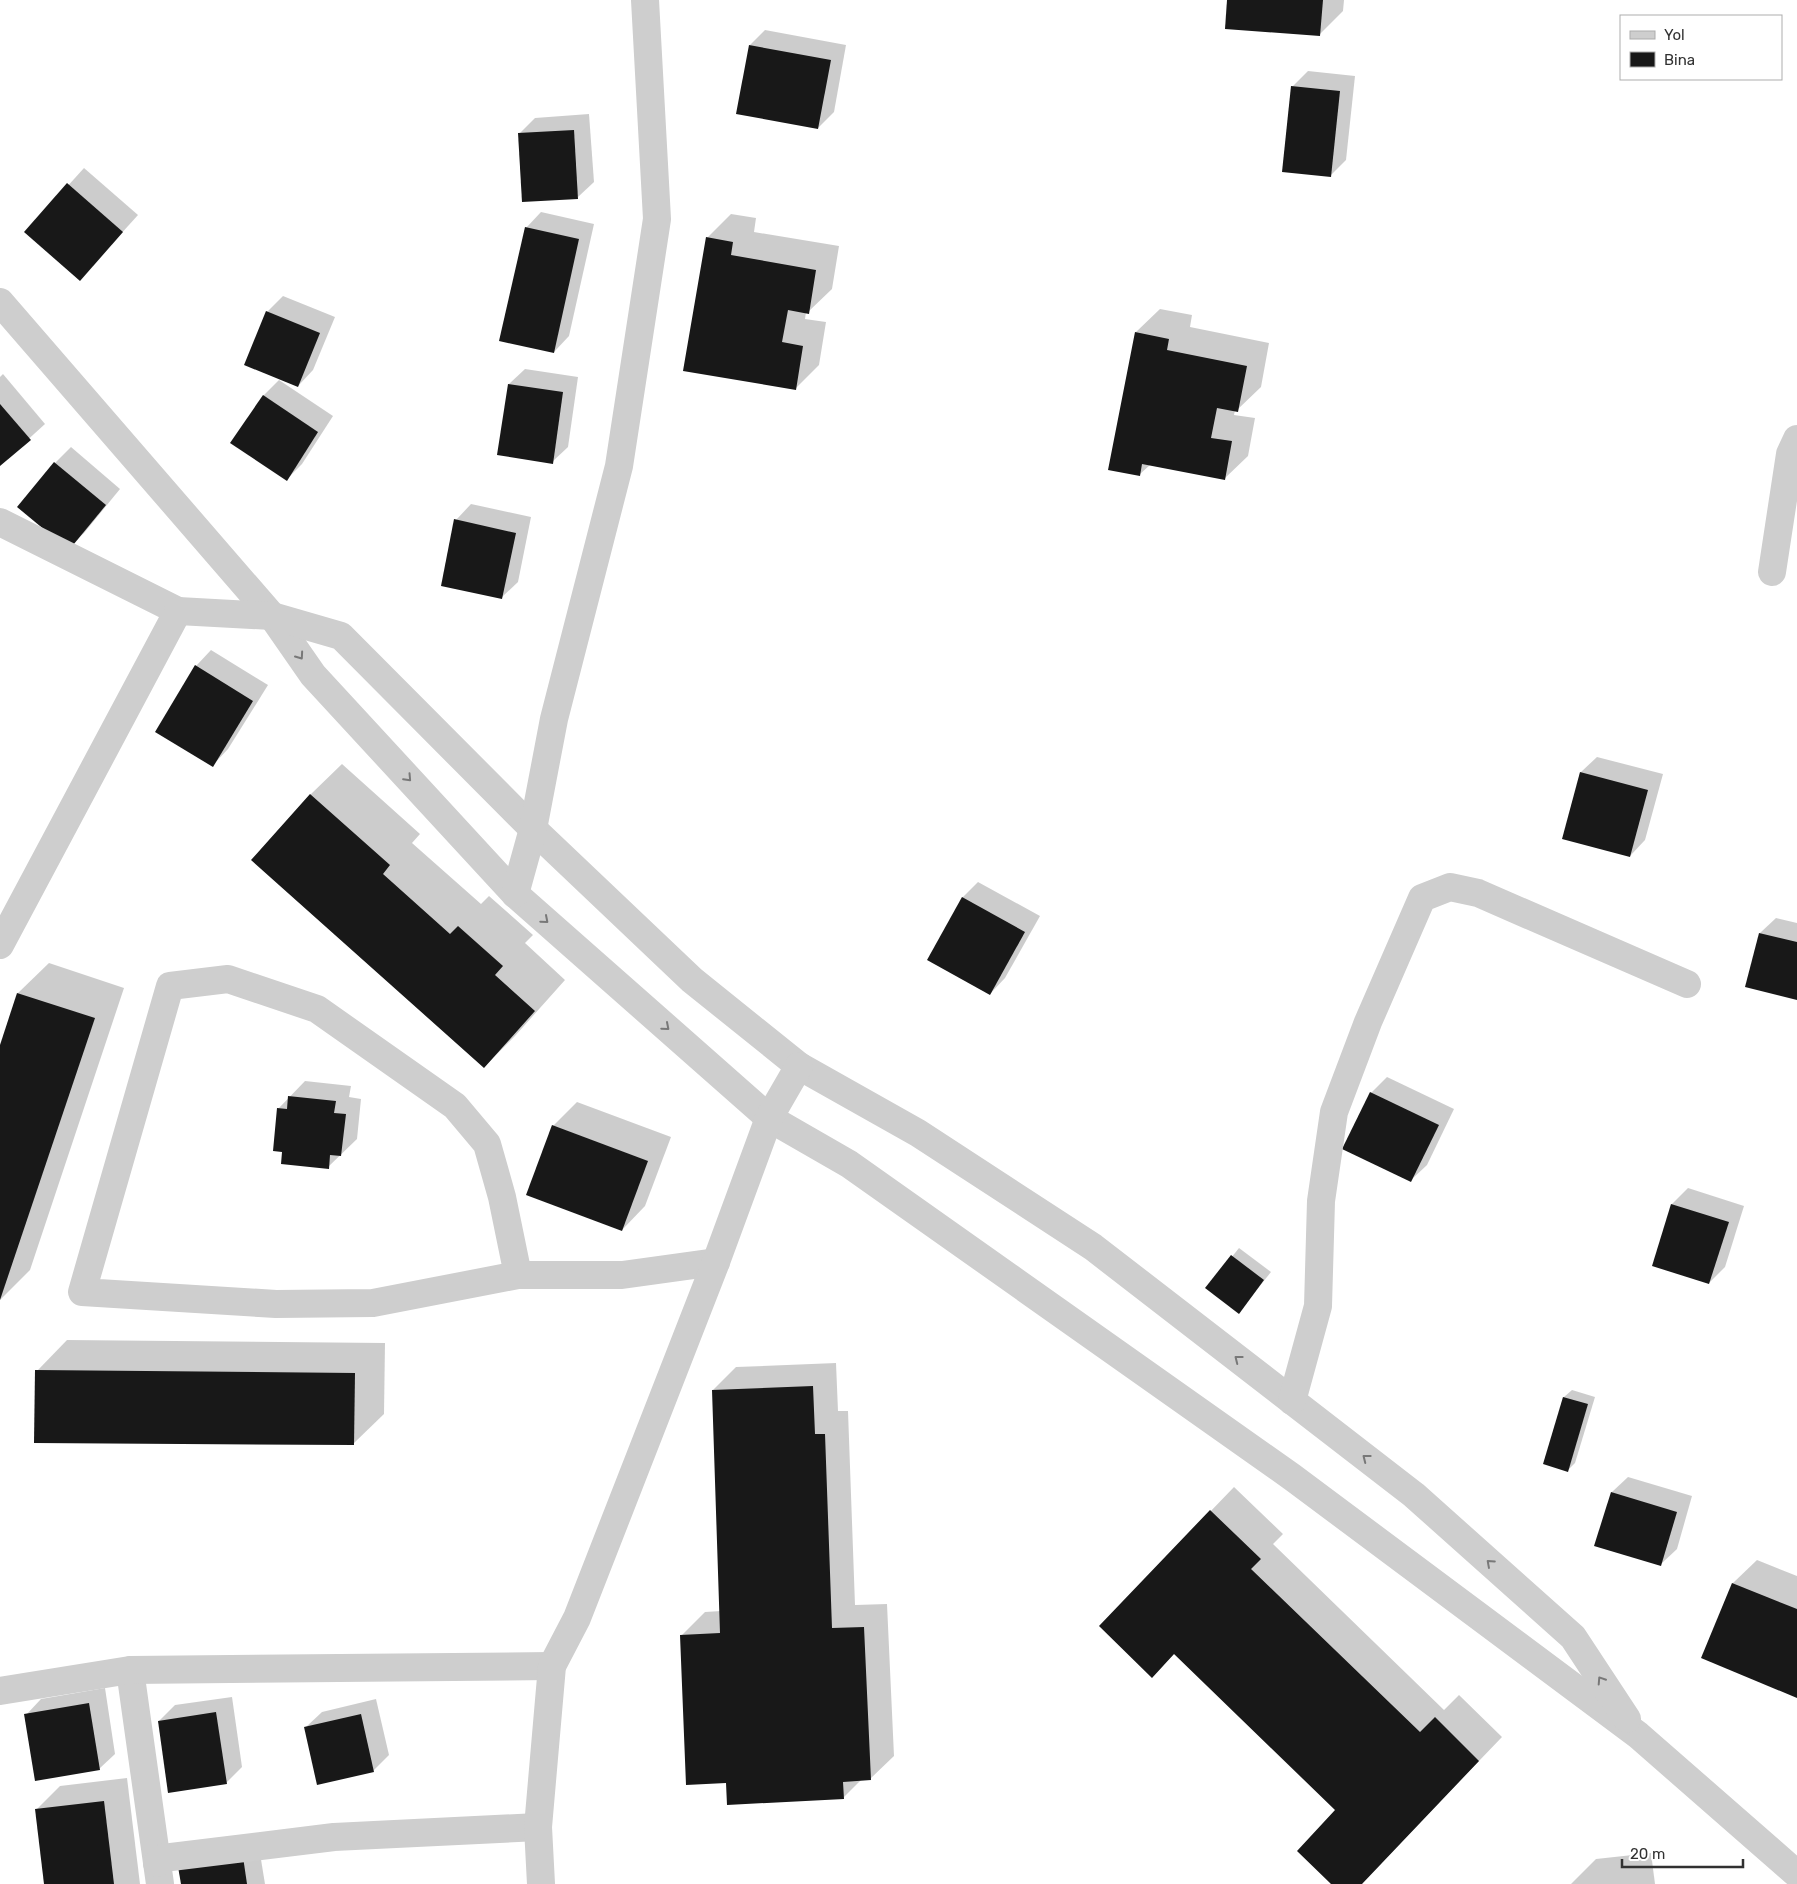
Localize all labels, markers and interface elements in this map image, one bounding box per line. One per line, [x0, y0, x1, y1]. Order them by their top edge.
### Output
legend [1620, 15, 1782, 80]
text: Yol [1664, 26, 1685, 44]
text: Bina [1664, 51, 1695, 69]
one-way arrow [294, 650, 303, 660]
one-way arrow [402, 772, 411, 781]
one-way arrow [539, 914, 548, 923]
one-way arrow [661, 1022, 670, 1031]
one-way arrow [1234, 1355, 1243, 1364]
one-way arrow [1362, 1455, 1372, 1464]
one-way arrow [1487, 1560, 1496, 1569]
one-way arrow [1598, 1676, 1607, 1686]
scale bar [1622, 1836, 1743, 1868]
text: 20 m [1630, 1845, 1665, 1863]

